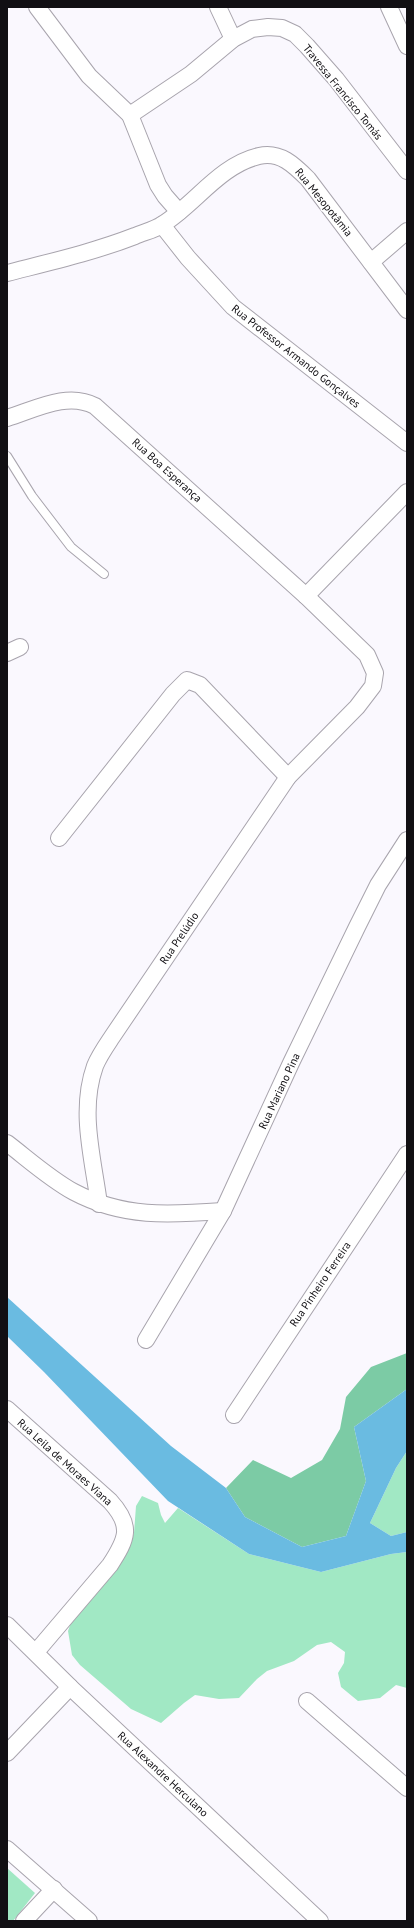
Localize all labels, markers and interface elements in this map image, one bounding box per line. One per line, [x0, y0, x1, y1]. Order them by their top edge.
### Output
street label: Travessa Francisco Tomás [300, 41, 386, 143]
street label: Rua Mesopotâmia [292, 165, 356, 239]
street label: Rua Professor Armando Gonçalves [229, 301, 363, 411]
street label: Rua Boa Esperança [129, 435, 205, 505]
street label: Rua Prelúdio [156, 909, 202, 967]
street label: Rua Mariano Pina [255, 1051, 303, 1131]
street label: Rua Pinheiro Ferreira [286, 1239, 354, 1329]
street label: Rua Leila de Moraes Viana [15, 1416, 115, 1508]
street label: Rua Alexandre Herculano [115, 1728, 211, 1820]

